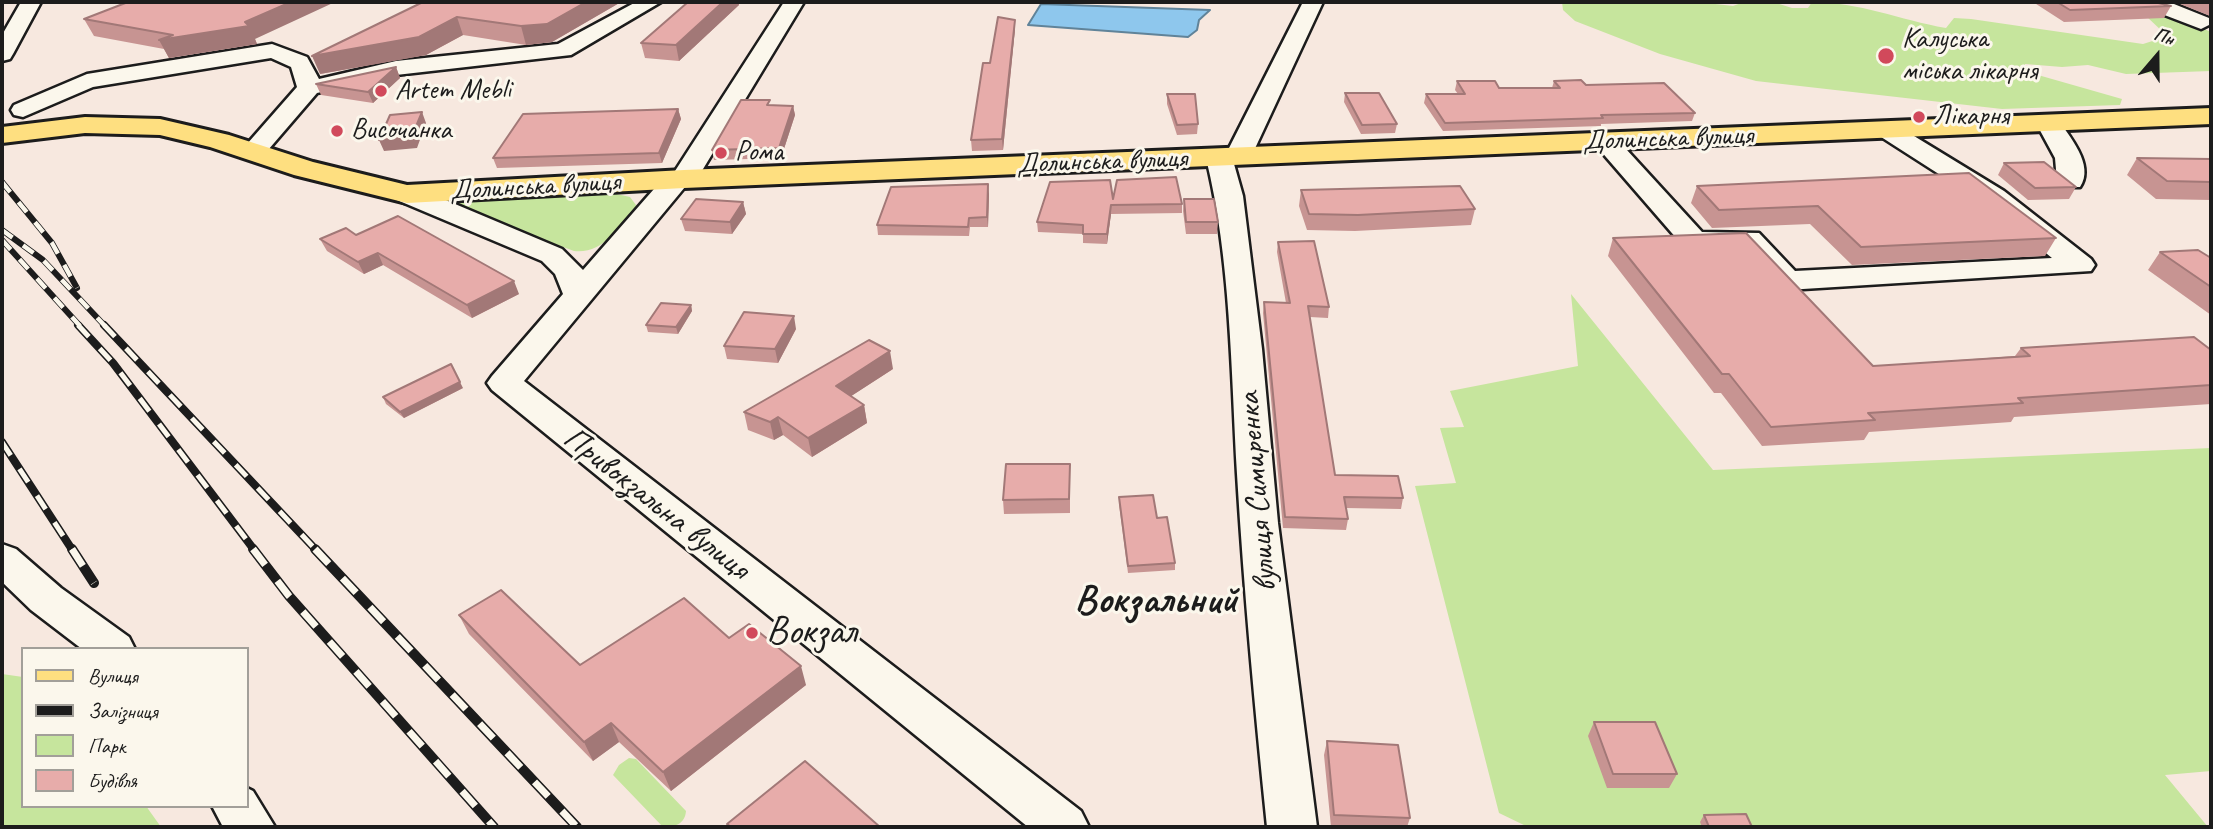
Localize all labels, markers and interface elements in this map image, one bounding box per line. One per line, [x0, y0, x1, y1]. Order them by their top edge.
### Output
north arrow [2122, 21, 2192, 91]
text: Пн [2151, 22, 2178, 51]
place label: Калуська міська лікарня [1902, 23, 2037, 89]
marker: Калуська міська лікарня [1876, 46, 1896, 66]
place label: Artem Mebli [395, 74, 511, 108]
marker: Artem Mebli [373, 83, 389, 99]
place label: Лікарня [1933, 100, 2009, 134]
marker: Лікарня [1911, 109, 1927, 125]
place label: Височанка [351, 114, 451, 148]
street label: Долинська вулиця [1582, 119, 1754, 159]
marker: Височанка [329, 123, 345, 139]
place label: Рома [735, 136, 783, 170]
street label: Долинська вулиця [1016, 142, 1188, 182]
marker: Рома [713, 145, 729, 161]
street label: Долинська вулиця [449, 166, 621, 208]
street label: вулиця Симиренка [1230, 390, 1286, 594]
street label: Привокзальна вулиця [555, 419, 757, 589]
district label: Вокзальний [1075, 578, 1237, 626]
place label: Вокзал [766, 609, 856, 657]
marker: Вокзал [744, 625, 760, 641]
legend [21, 647, 248, 808]
text: Вулиця [88, 663, 138, 689]
text: Залізниця [88, 698, 158, 724]
text: Парк [88, 733, 125, 759]
text: Будівля [88, 768, 137, 794]

